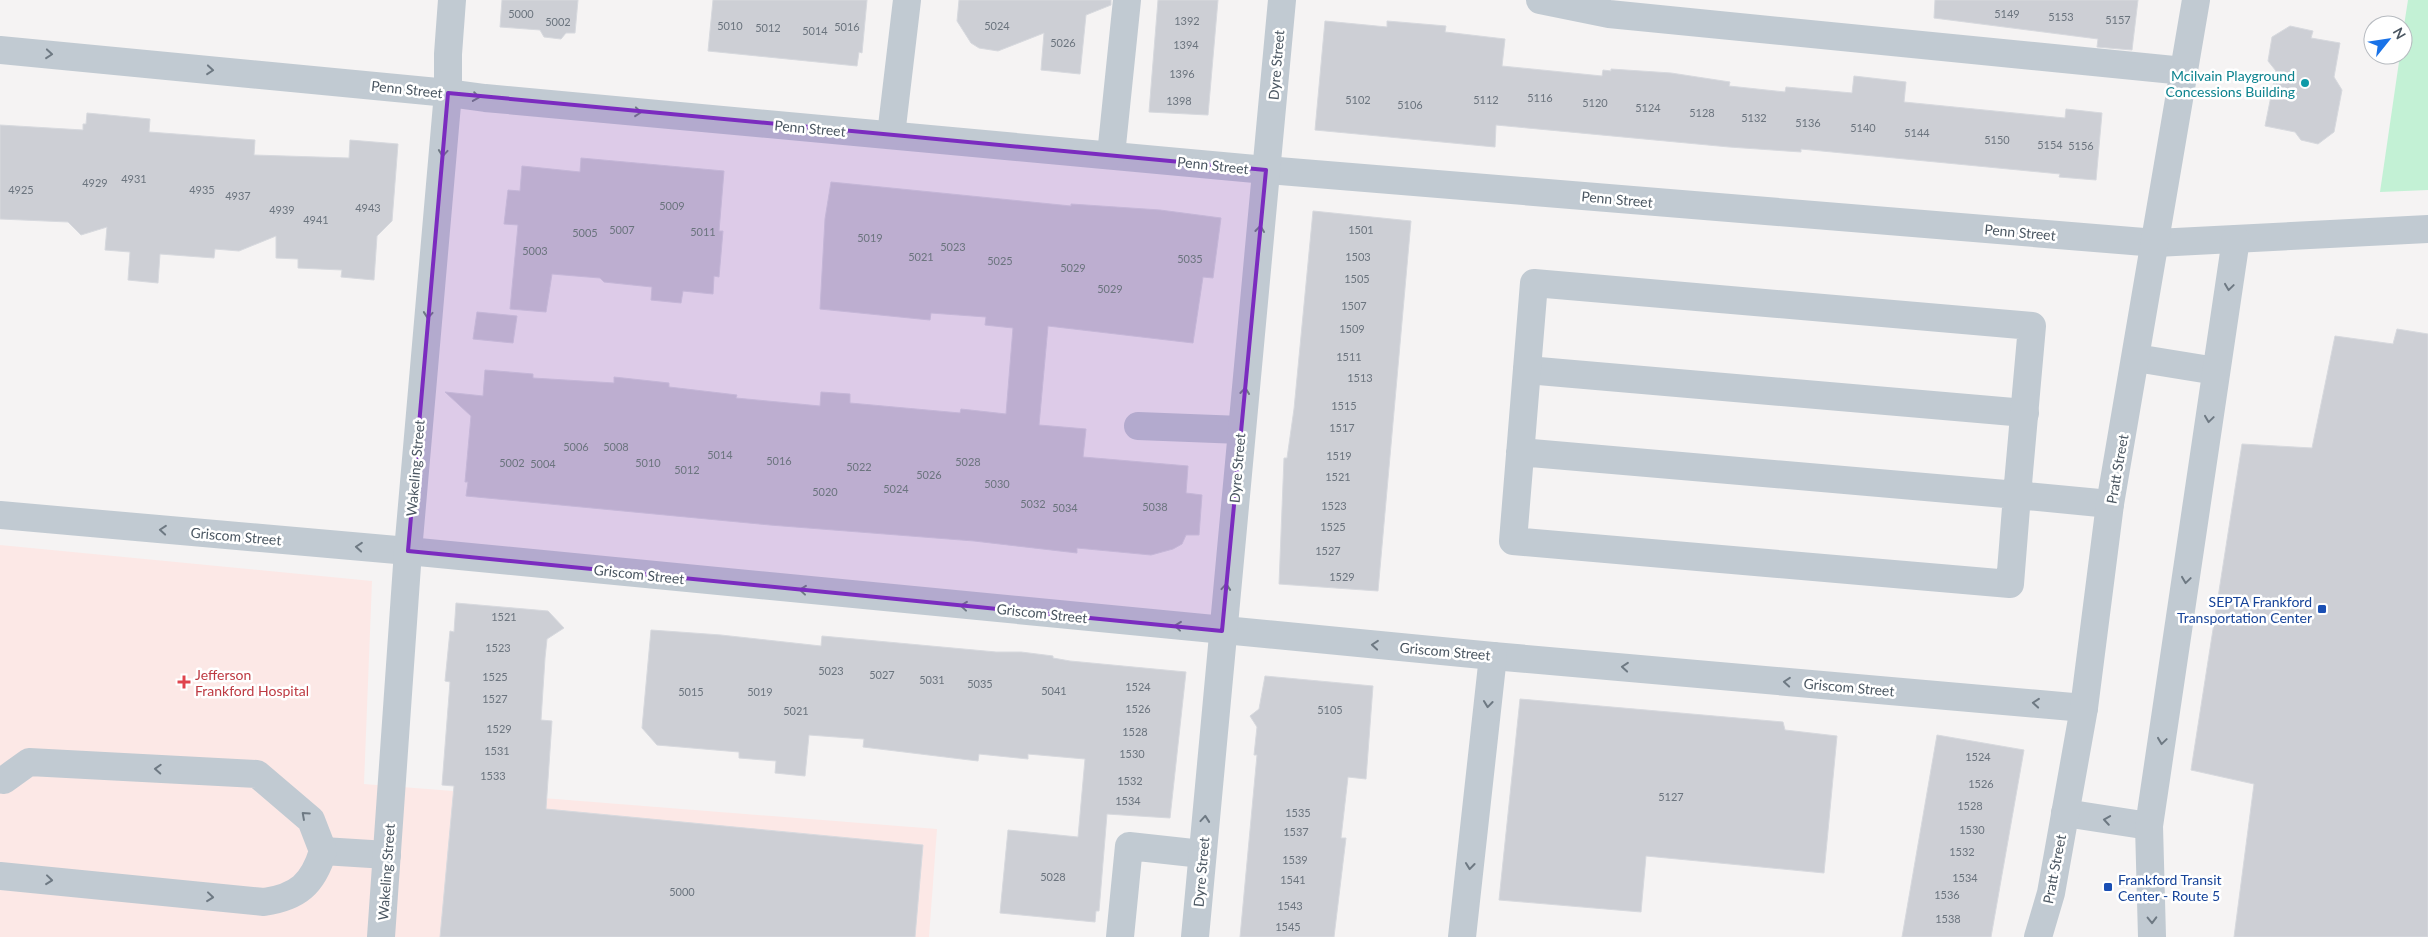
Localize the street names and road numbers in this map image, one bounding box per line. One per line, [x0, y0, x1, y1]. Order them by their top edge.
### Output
street label: Dyre Street [1264, 29, 1288, 101]
street label: Penn Street [371, 77, 443, 101]
street label: Penn Street [774, 116, 846, 140]
street label: Penn Street [1177, 153, 1249, 177]
street label: Penn Street [1581, 187, 1653, 211]
street label: Penn Street [1984, 220, 2056, 244]
street label: Wakeling Street [402, 419, 428, 517]
street label: Dyre Street [1225, 432, 1249, 504]
street label: Pratt Street [2103, 433, 2131, 505]
street label: Griscom Street [190, 524, 282, 548]
street label: Griscom Street [593, 561, 685, 587]
street label: Griscom Street [996, 600, 1088, 626]
street label: Griscom Street [1399, 639, 1491, 663]
street label: Griscom Street [1803, 675, 1895, 699]
street label: Wakeling Street [374, 823, 398, 921]
street label: Pratt Street [2039, 833, 2069, 905]
street label: Dyre Street [1189, 836, 1213, 908]

